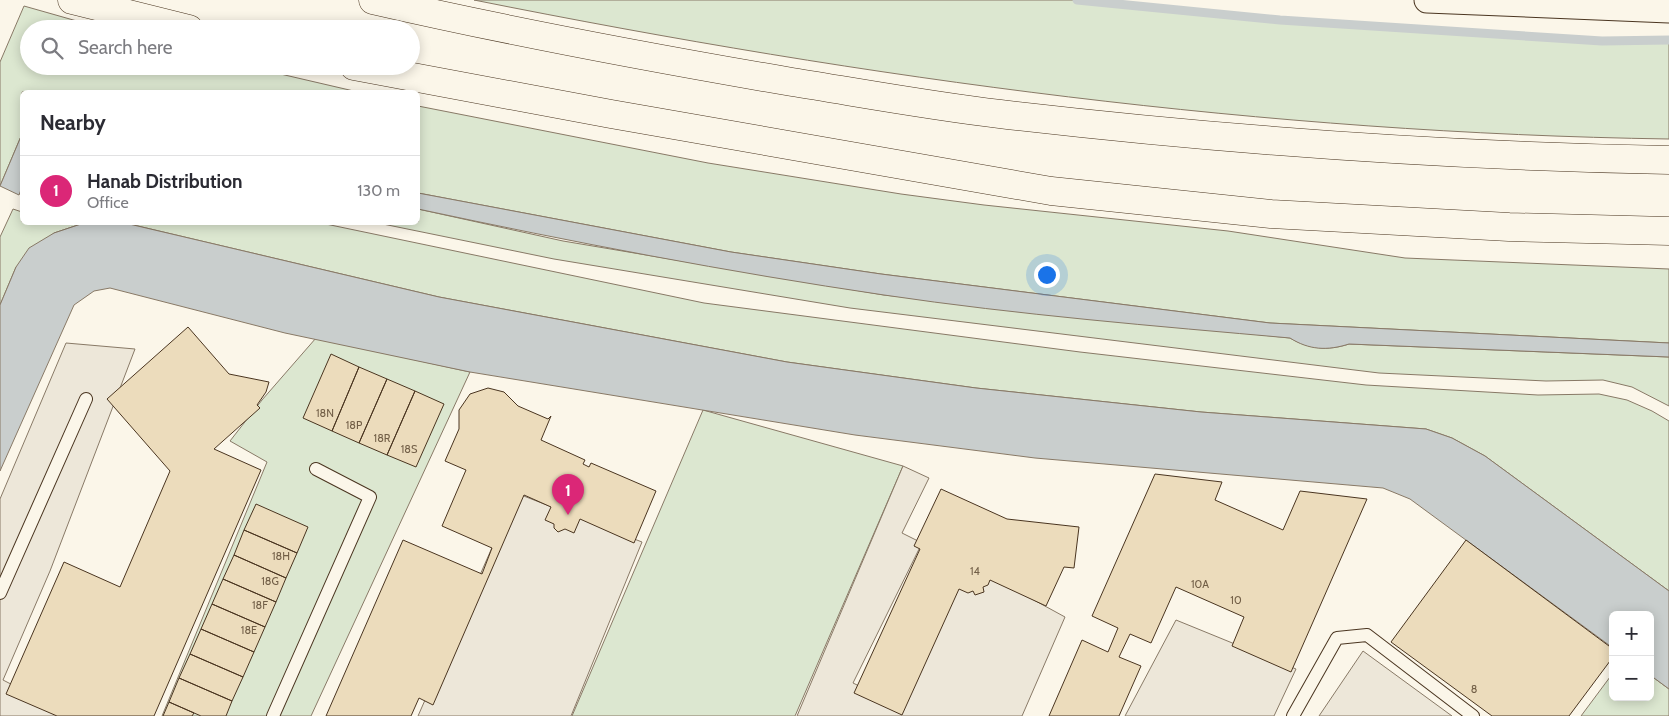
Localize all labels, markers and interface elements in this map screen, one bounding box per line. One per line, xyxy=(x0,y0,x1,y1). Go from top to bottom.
search box xyxy=(20,20,420,75)
icon: search xyxy=(38,34,66,62)
text: Search here xyxy=(78,36,172,59)
text: Nearby xyxy=(40,110,106,135)
text: Hanab Distribution xyxy=(87,170,242,193)
text: 1 xyxy=(53,181,59,200)
text: 130 m xyxy=(357,181,400,200)
text: Office xyxy=(87,193,129,212)
your location xyxy=(1034,262,1060,288)
house number: 18N xyxy=(316,406,334,420)
house number: 18P xyxy=(346,418,363,432)
house number: 18R xyxy=(374,431,391,445)
house number: 18S xyxy=(401,442,418,456)
pin: 1 xyxy=(552,474,584,515)
house number: 18H xyxy=(272,549,290,563)
house number: 14 xyxy=(970,564,981,578)
house number: 18G xyxy=(261,574,279,588)
house number: 10A xyxy=(1191,577,1209,591)
house number: 10 xyxy=(1230,593,1242,607)
house number: 18F xyxy=(252,598,268,612)
map controls xyxy=(1609,611,1654,701)
button: + xyxy=(1609,611,1654,656)
house number: 18E xyxy=(241,623,257,637)
button: − xyxy=(1609,656,1654,701)
house number: 8 xyxy=(1471,682,1477,696)

